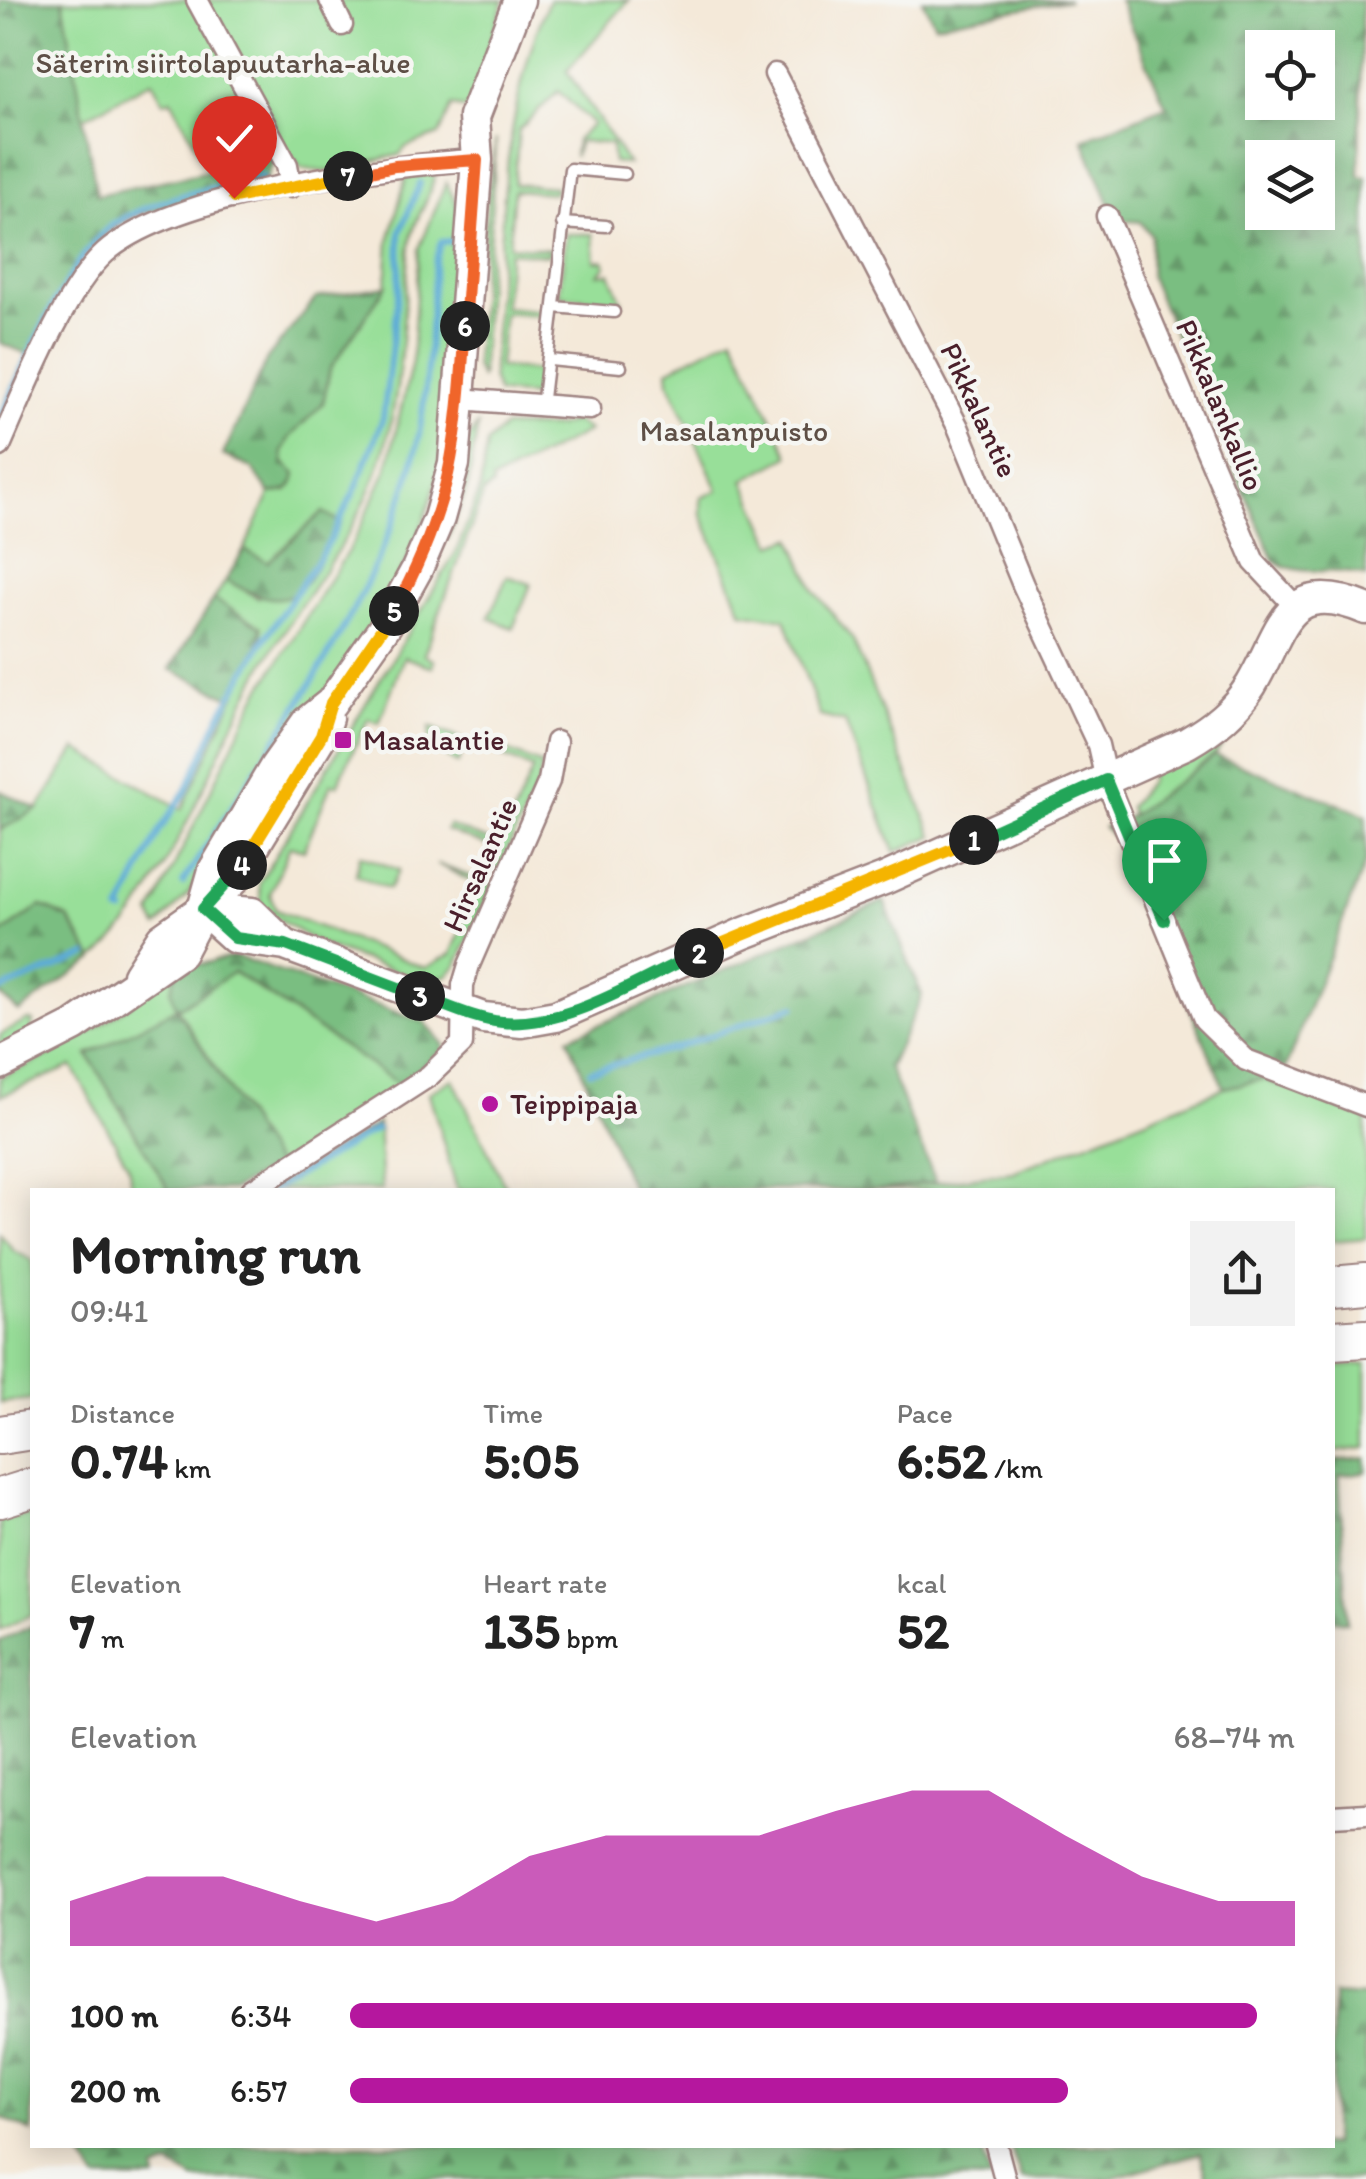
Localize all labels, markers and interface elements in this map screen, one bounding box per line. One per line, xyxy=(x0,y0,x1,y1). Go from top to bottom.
map controls xyxy=(1245,30,1335,230)
button: locate xyxy=(1245,30,1335,120)
park label: Säterin siirtolapuutarha-alue xyxy=(36,44,410,81)
pin xyxy=(192,96,277,199)
icon: check xyxy=(207,111,262,166)
button: layers xyxy=(1245,140,1335,230)
pin: 7 xyxy=(323,151,373,201)
text: 7 xyxy=(341,159,355,193)
pin: 6 xyxy=(440,301,490,351)
text: 6 xyxy=(458,309,472,343)
street label: Pikkalankallio xyxy=(1168,314,1273,496)
street label: Pikkalantie xyxy=(932,336,1027,483)
park label: Masalanpuisto xyxy=(640,412,828,449)
pin: 5 xyxy=(369,586,419,636)
text: 5 xyxy=(387,594,401,628)
place label: Masalantie xyxy=(363,721,505,758)
marker: Masalantie xyxy=(332,729,354,751)
street label: Hirsalantie xyxy=(434,792,525,937)
pin: 1 xyxy=(949,815,999,865)
pin xyxy=(1122,818,1207,921)
text: 1 xyxy=(968,823,981,857)
icon: arrive xyxy=(1137,833,1192,888)
pin: 4 xyxy=(217,840,267,890)
text: 4 xyxy=(234,848,250,882)
pin: 2 xyxy=(674,928,724,978)
text: 2 xyxy=(692,936,706,970)
pin: 3 xyxy=(395,971,445,1021)
text: 3 xyxy=(412,979,428,1013)
place label: Teippipaja xyxy=(510,1085,638,1122)
marker: Teippipaja xyxy=(479,1093,501,1115)
text: Morning run xyxy=(70,1221,361,1287)
button: share xyxy=(1190,1221,1295,1326)
text: 09:41 xyxy=(70,1292,148,1330)
text: Distance xyxy=(70,1396,175,1430)
text: Time xyxy=(483,1396,543,1430)
text: Pace xyxy=(897,1396,953,1430)
text: 0.74 xyxy=(70,1430,168,1491)
text: 5:05 xyxy=(483,1430,579,1491)
text: 6:52 xyxy=(897,1430,988,1491)
text: km xyxy=(168,1451,211,1485)
text: /km xyxy=(988,1451,1043,1485)
text: Elevation xyxy=(70,1566,181,1600)
text: Heart rate xyxy=(483,1566,607,1600)
text: kcal xyxy=(897,1566,946,1600)
text: 7 xyxy=(70,1600,95,1661)
text: 135 xyxy=(483,1600,560,1661)
text: 52 xyxy=(897,1600,949,1661)
text: m xyxy=(95,1621,125,1655)
text: bpm xyxy=(560,1621,618,1655)
text: Elevation xyxy=(70,1718,197,1756)
text: 68–74 m xyxy=(1173,1718,1295,1756)
text: 100 m xyxy=(70,1997,158,2035)
text: 6:34 xyxy=(230,1997,291,2035)
text: 200 m xyxy=(70,2072,160,2110)
text: 6:57 xyxy=(230,2072,287,2110)

